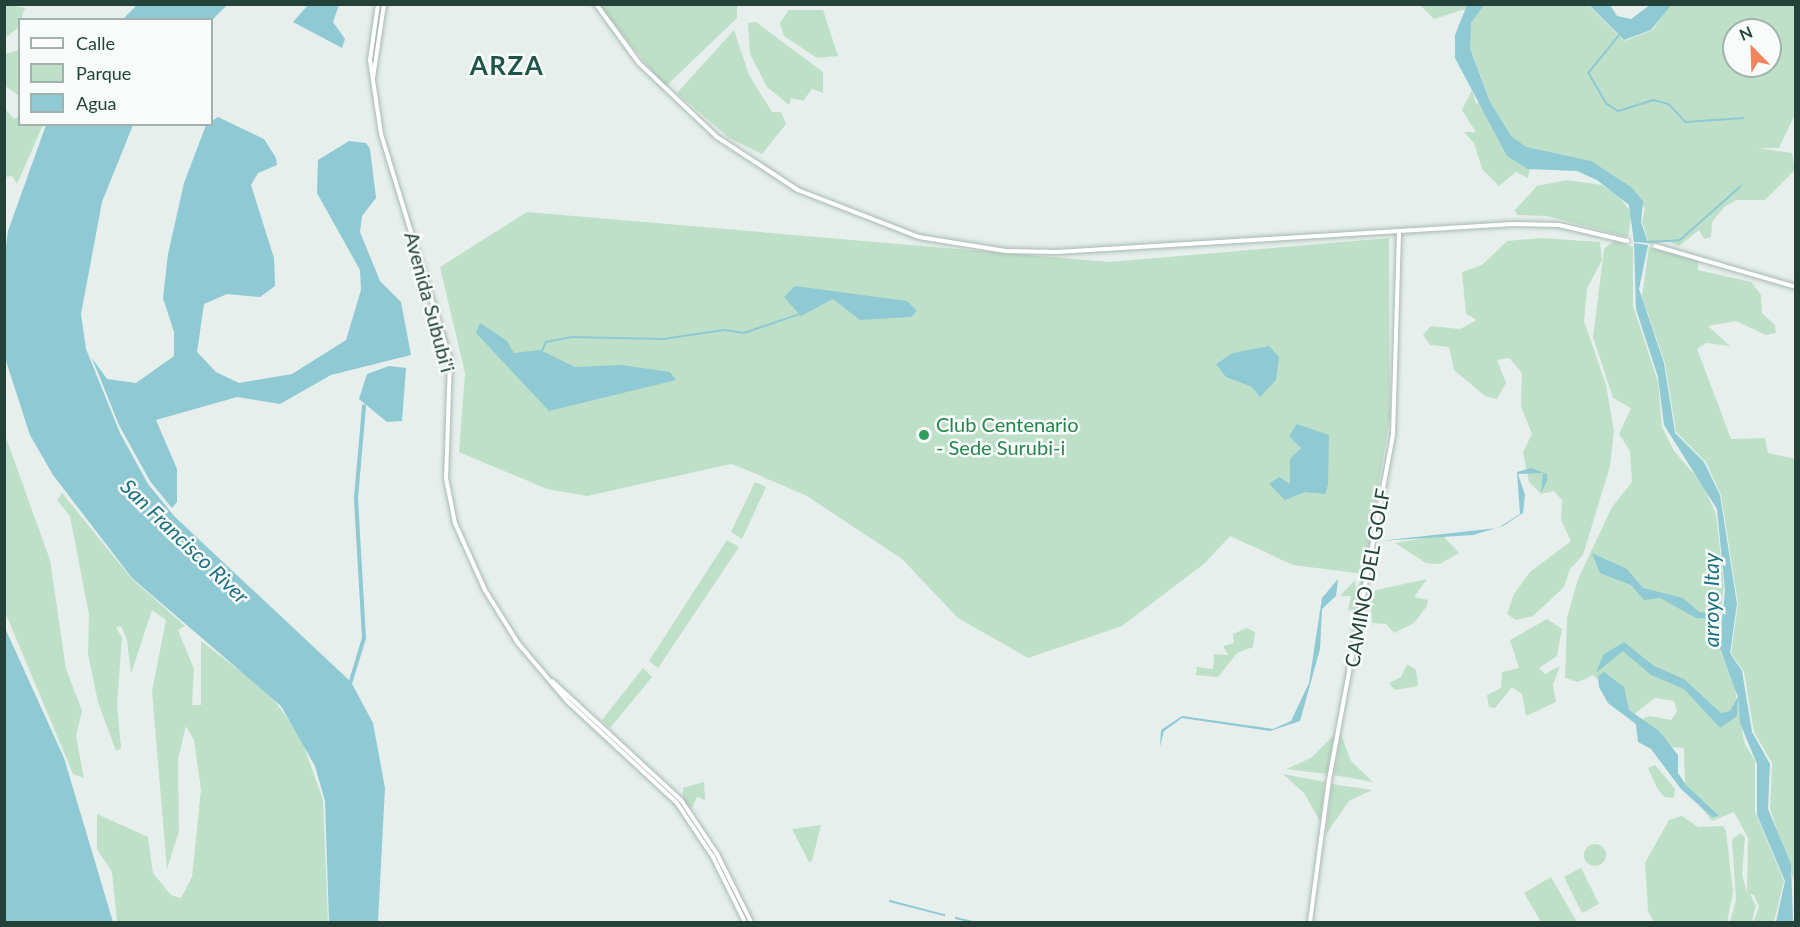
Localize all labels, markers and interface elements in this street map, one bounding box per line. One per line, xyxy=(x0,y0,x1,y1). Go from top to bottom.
legend xyxy=(18,18,213,126)
north arrow xyxy=(1722,18,1782,78)
text: N xyxy=(1736,22,1755,44)
text: Calle xyxy=(76,32,115,54)
district label: ARZA xyxy=(470,50,544,82)
text: Parque xyxy=(76,62,131,84)
text: Agua xyxy=(76,92,117,114)
street label: Avenida Sububi'i xyxy=(400,229,460,375)
place label: Club Centenario - Sede Surubi-i xyxy=(936,412,1078,459)
marker: Club Centenario - Sede Surubi-i xyxy=(917,428,931,442)
water label: San Francisco River xyxy=(116,474,254,608)
street label: CAMINO DEL GOLF xyxy=(1339,486,1395,670)
water label: arroyo Itay xyxy=(1698,553,1724,647)

